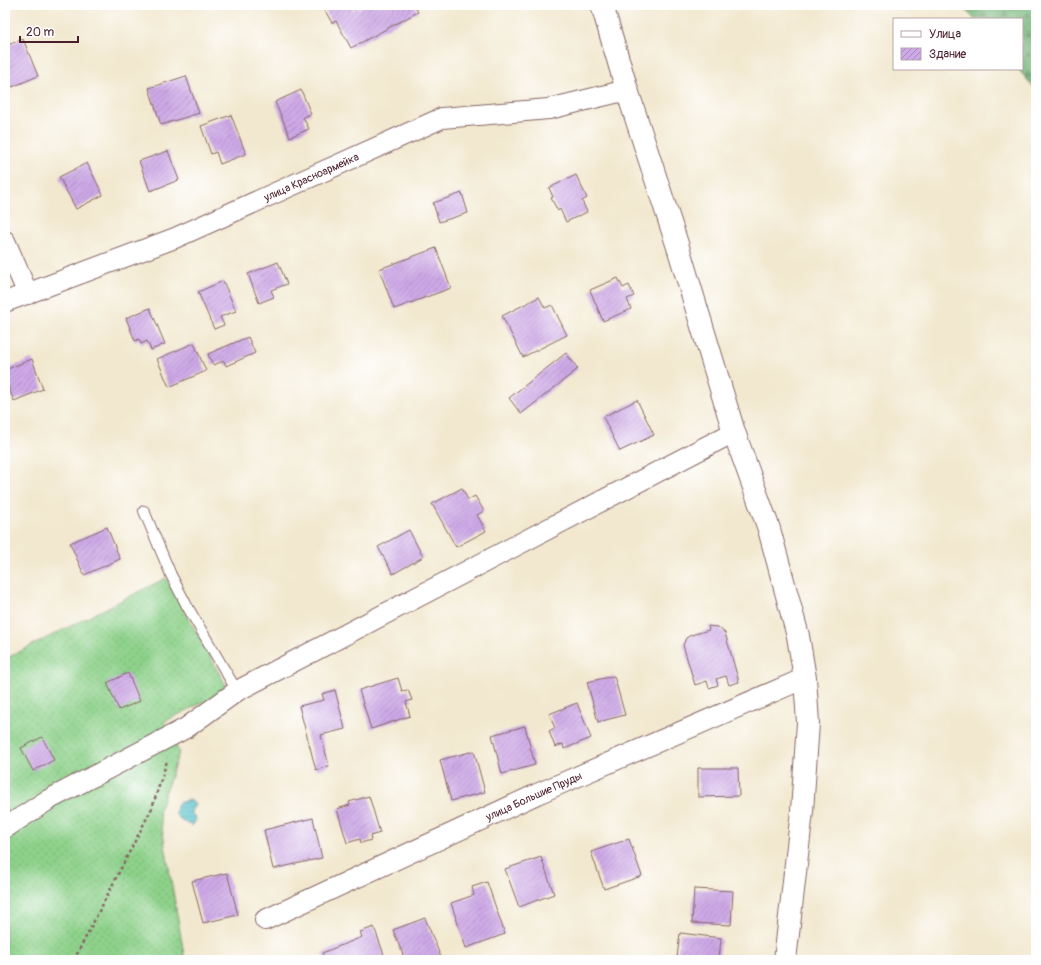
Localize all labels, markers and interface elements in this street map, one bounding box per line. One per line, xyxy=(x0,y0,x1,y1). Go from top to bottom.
scale bar xyxy=(20,18,78,44)
legend xyxy=(893,18,1023,70)
text: 20 m xyxy=(26,25,55,40)
text: Улица xyxy=(929,27,961,42)
text: Здание xyxy=(929,47,966,62)
street label: улица Красноармейка xyxy=(261,150,361,205)
street label: улица Большие Пруды xyxy=(483,769,584,824)

